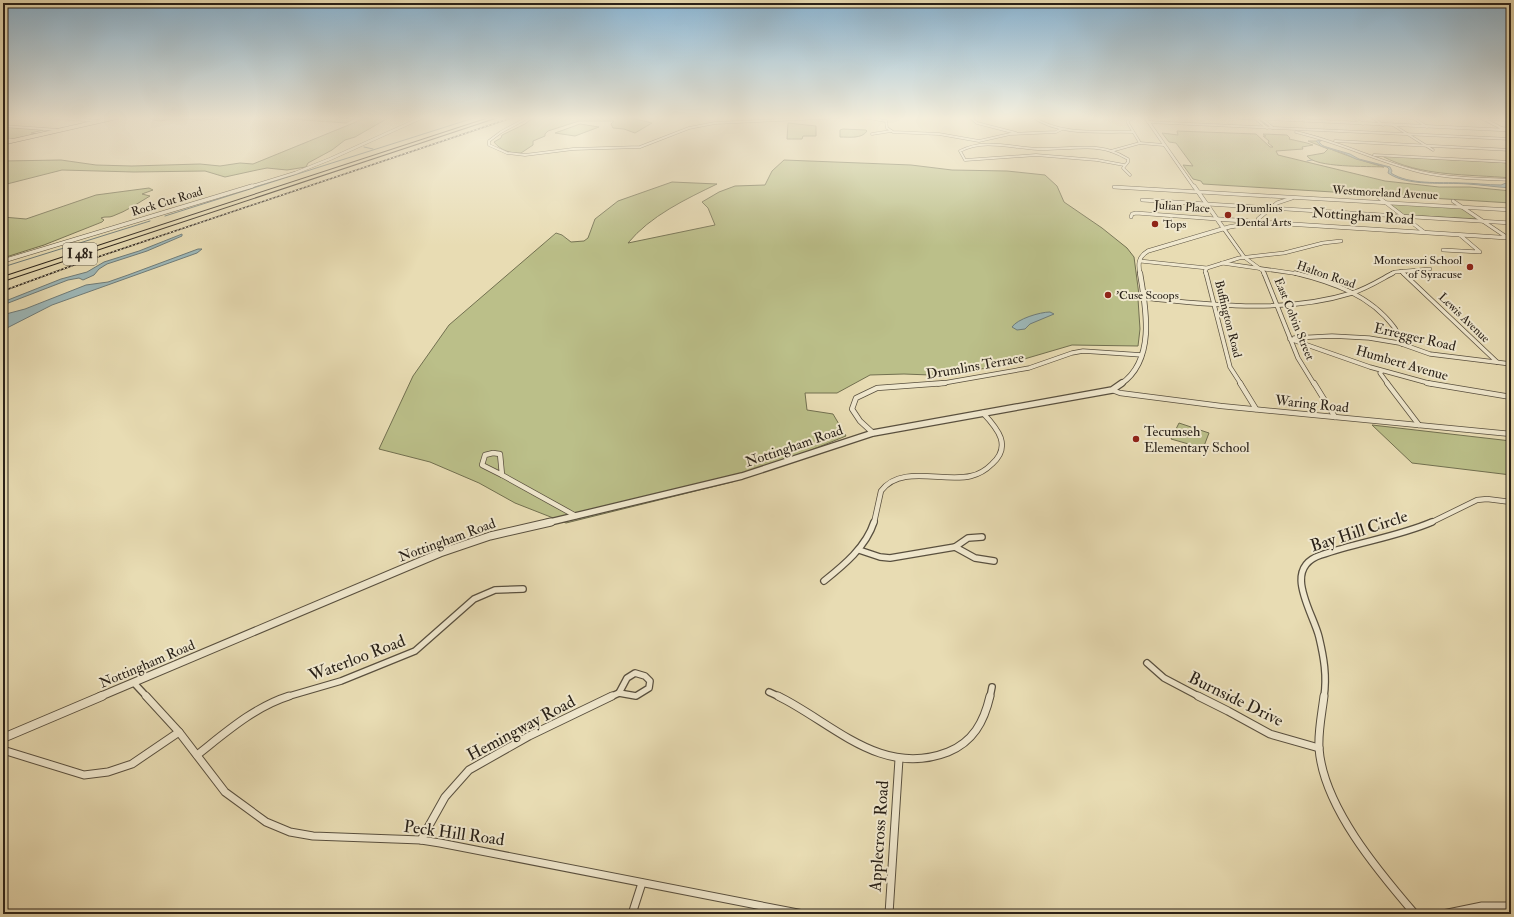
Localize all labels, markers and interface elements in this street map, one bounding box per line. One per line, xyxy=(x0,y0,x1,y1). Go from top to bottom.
street label: Westmoreland Avenue xyxy=(1331,183,1438,203)
street label: Rock Cut Road xyxy=(130,184,205,220)
street label: Julian Place xyxy=(1153,198,1210,216)
place label: Drumlins Dental Arts xyxy=(1236,201,1291,230)
street label: Nottingham Road xyxy=(1312,204,1415,228)
marker: Drumlins Dental Arts xyxy=(1223,210,1233,220)
place label: Tops xyxy=(1163,217,1186,232)
marker: Tops xyxy=(1150,219,1160,229)
road number: I 481 xyxy=(63,243,97,265)
place label: Montessori School of Syracuse xyxy=(1373,253,1462,282)
street label: Halton Road xyxy=(1295,258,1357,292)
marker: Montessori School of Syracuse xyxy=(1465,262,1475,272)
street label: East Colvin Street xyxy=(1271,276,1317,363)
street label: Buffington Road xyxy=(1211,279,1245,359)
place label: 'Cuse Scoops xyxy=(1116,288,1179,303)
marker: 'Cuse Scoops xyxy=(1103,290,1113,300)
street label: Lewis Avenue xyxy=(1435,290,1493,346)
street label: Erregger Road xyxy=(1372,319,1458,355)
street label: Humbert Avenue xyxy=(1354,342,1450,384)
street label: Drumlins Terrace xyxy=(925,349,1025,383)
street label: Waring Road xyxy=(1273,392,1350,416)
street label: Nottingham Road xyxy=(743,421,845,471)
place label: Tecumseh Elementary School xyxy=(1144,423,1250,457)
marker: Tecumseh Elementary School xyxy=(1131,434,1141,444)
street label: Bay Hill Circle xyxy=(1308,505,1411,558)
street label: Nottingham Road xyxy=(396,515,498,565)
street label: Waterloo Road xyxy=(305,630,409,686)
street label: Nottingham Road xyxy=(97,636,197,692)
street label: Burnside Drive xyxy=(1185,667,1287,731)
street label: Hemingway Road xyxy=(463,690,580,766)
street label: Applecross Road xyxy=(865,779,894,893)
street label: Peck Hill Road xyxy=(402,816,506,851)

